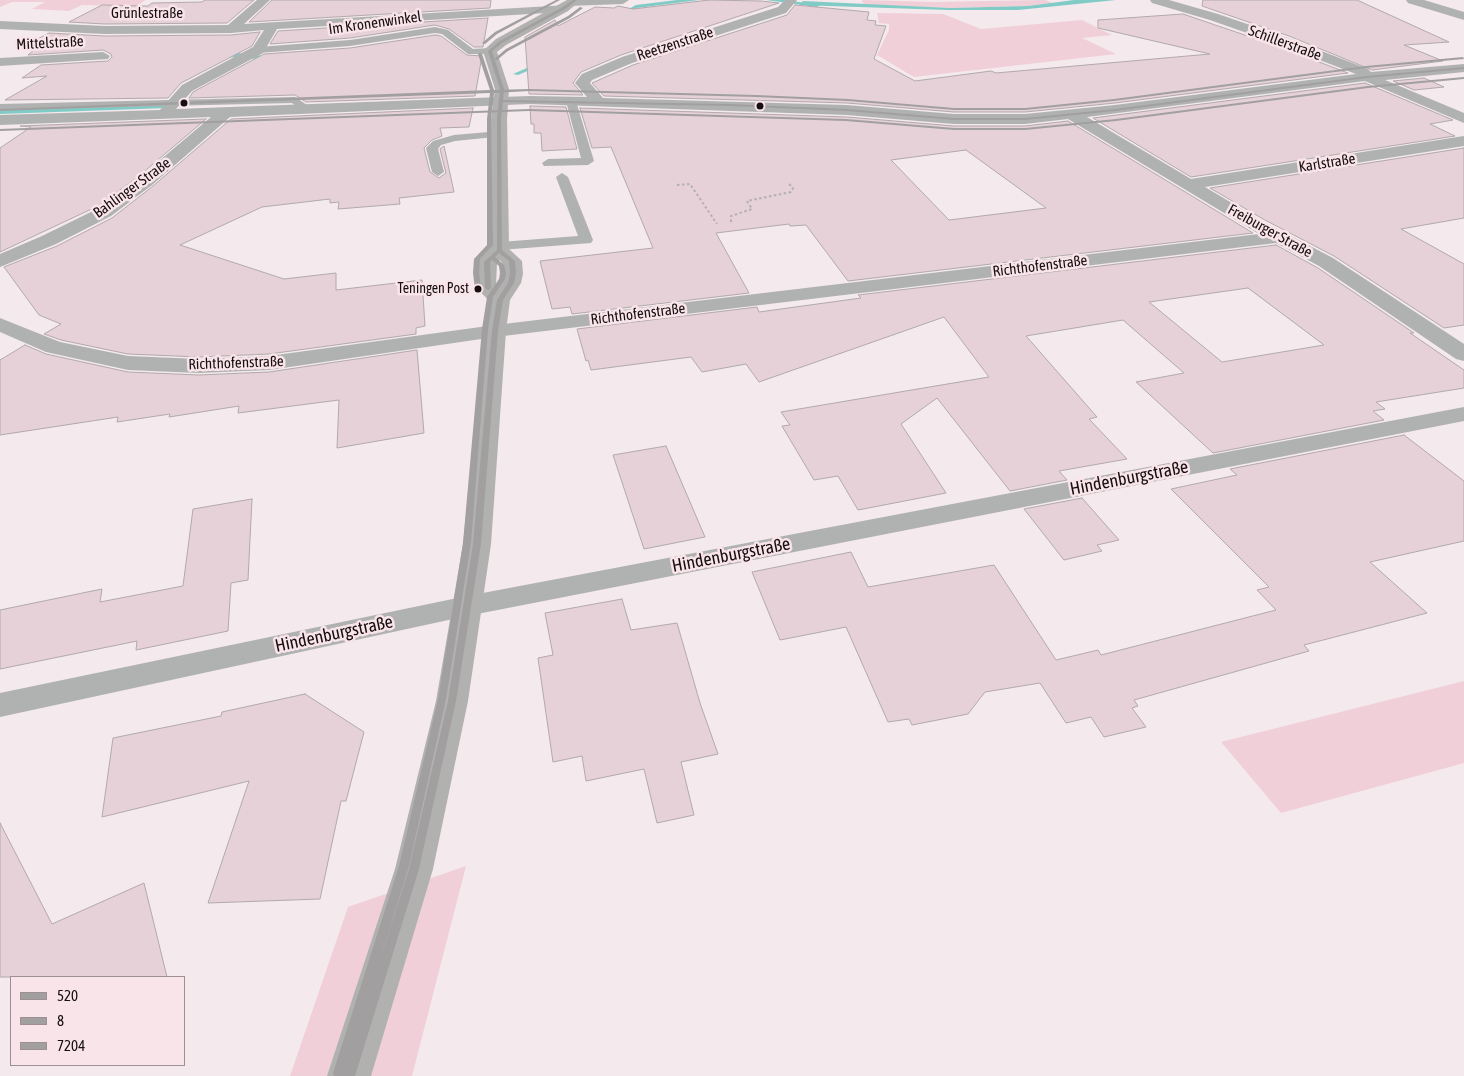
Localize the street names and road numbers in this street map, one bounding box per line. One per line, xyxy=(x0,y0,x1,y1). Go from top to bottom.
street label: Grünlestraße xyxy=(111,4,183,22)
street label: Im Kronenwinkel xyxy=(327,8,423,38)
street label: Schillerstraße xyxy=(1246,22,1324,64)
street label: Reetzenstraße xyxy=(635,23,715,65)
street label: Mittelstraße xyxy=(16,32,84,54)
street label: Karlstraße xyxy=(1297,150,1357,176)
street label: Bahlinger Straße xyxy=(90,154,174,222)
street label: Freiburger Straße xyxy=(1225,200,1315,262)
street label: Richthofenstraße xyxy=(992,251,1088,281)
street label: Richthofenstraße xyxy=(590,299,686,329)
street label: Richthofenstraße xyxy=(188,352,284,374)
street label: Hindenburgstraße xyxy=(1068,456,1190,500)
street label: Hindenburgstraße xyxy=(670,533,792,577)
street label: Hindenburgstraße xyxy=(273,611,395,657)

